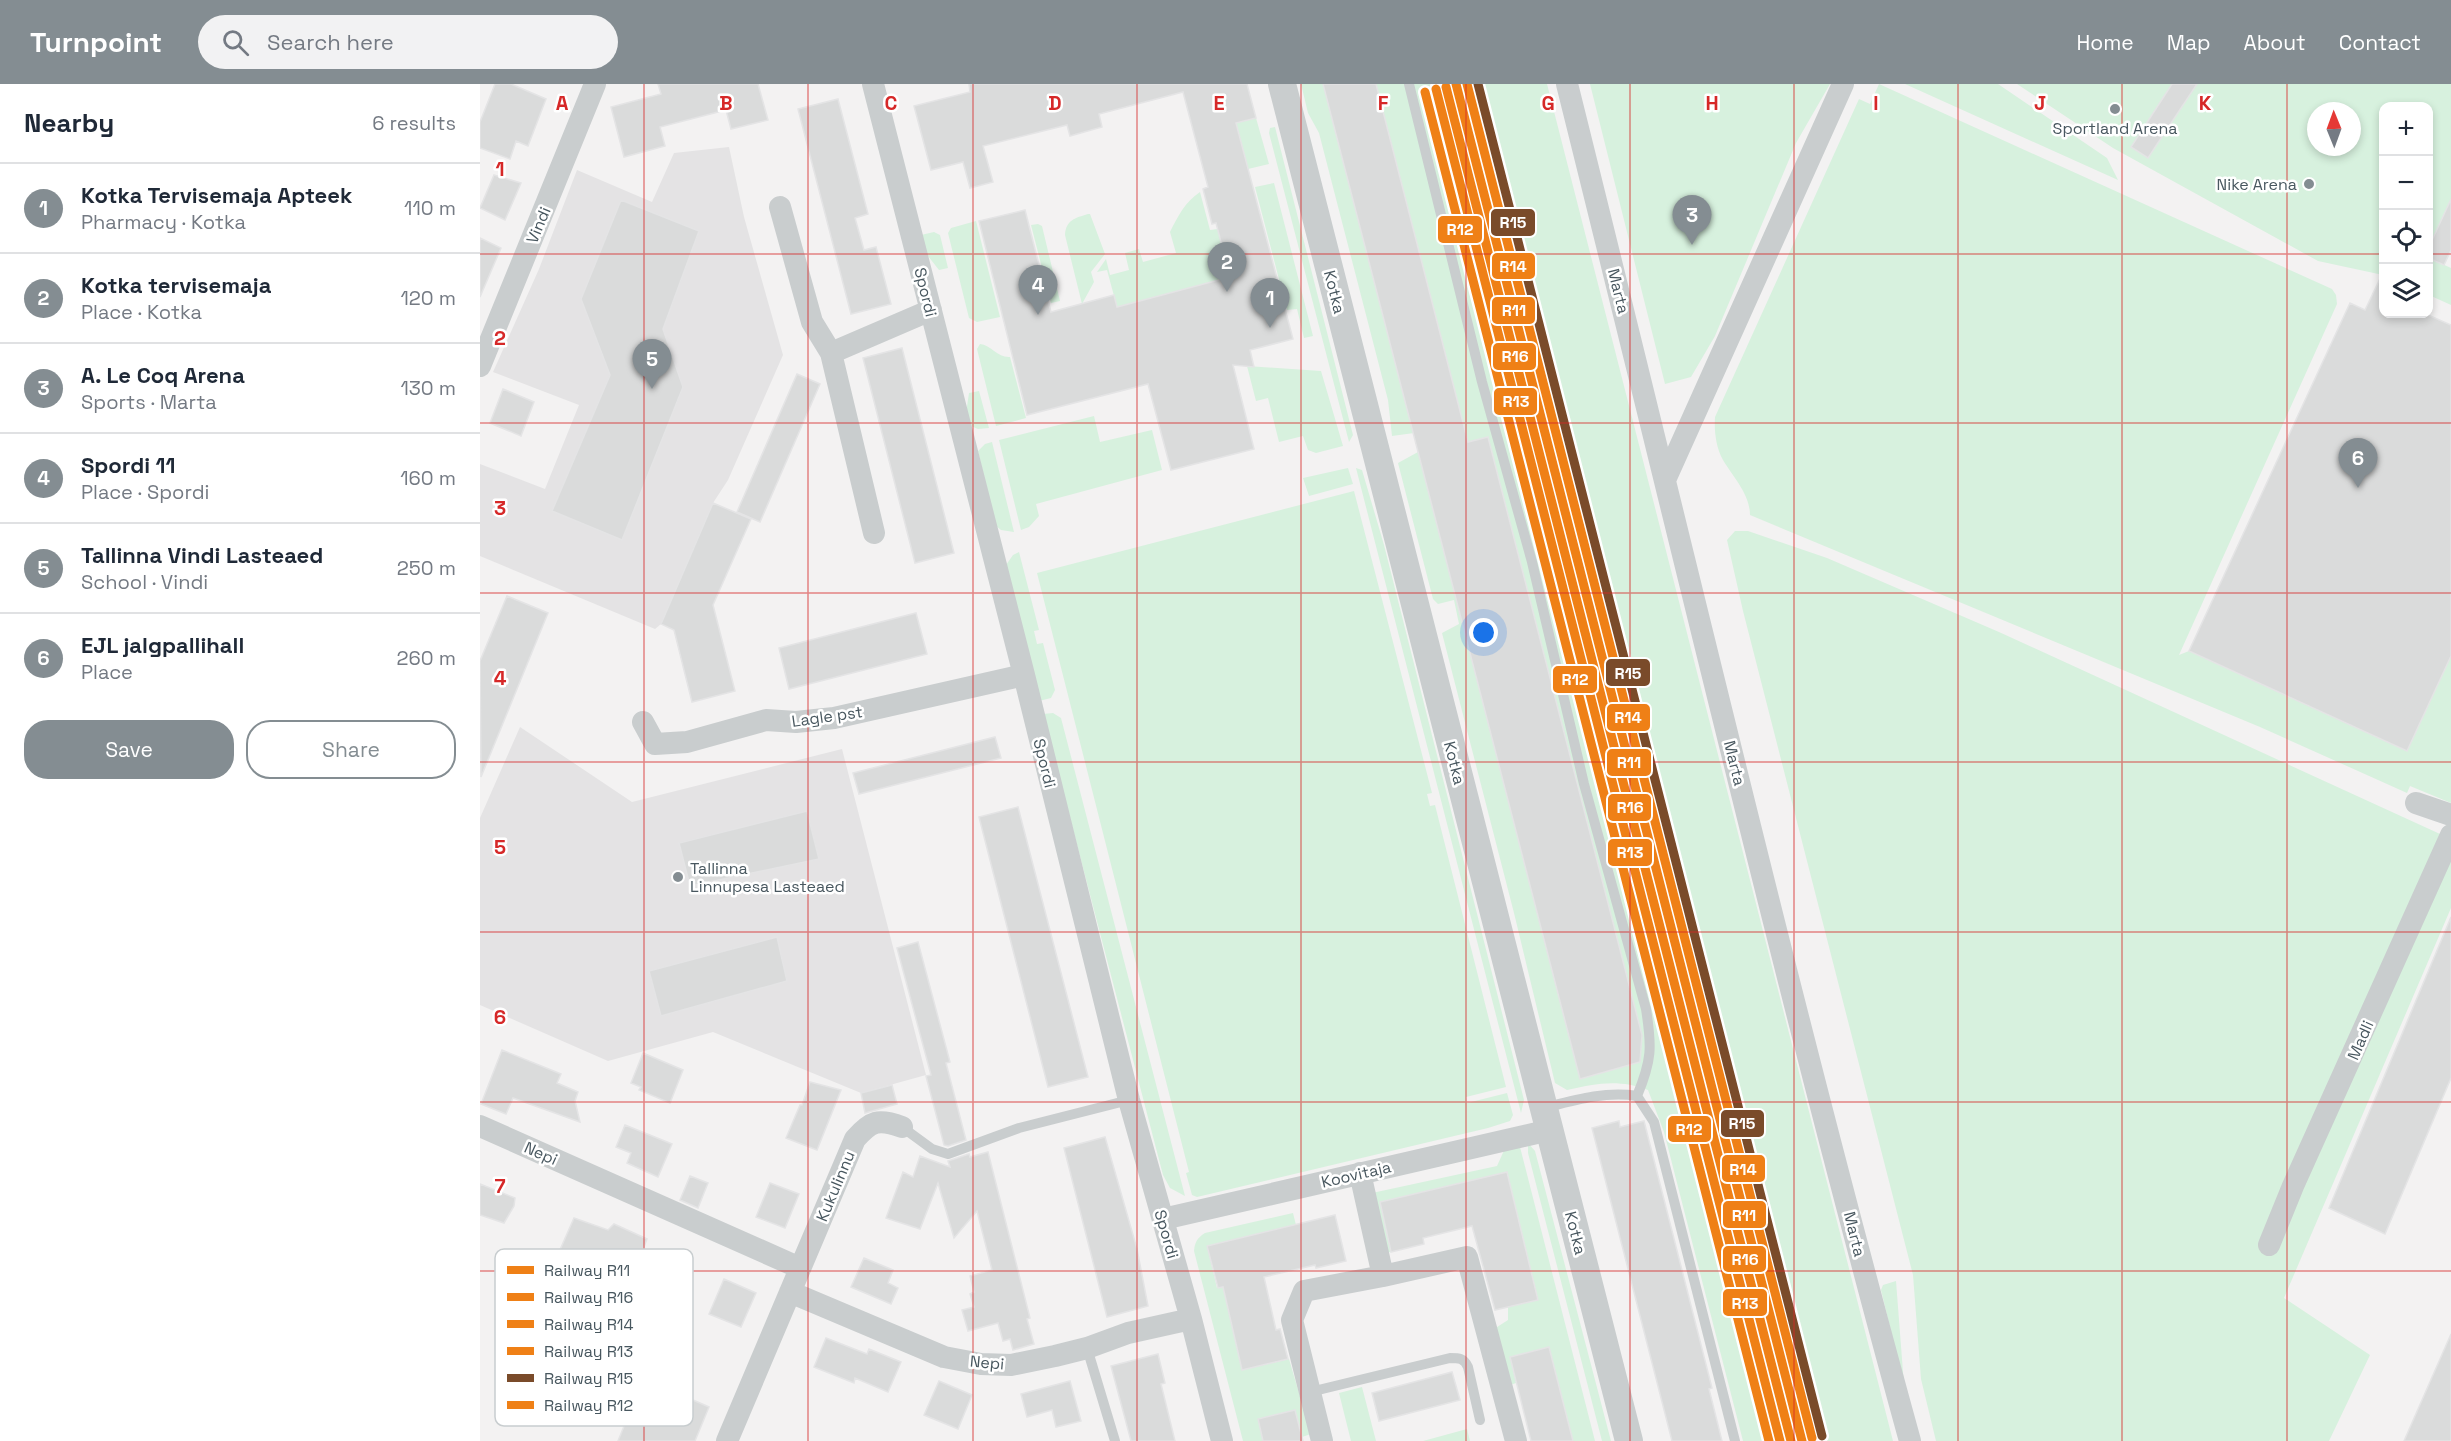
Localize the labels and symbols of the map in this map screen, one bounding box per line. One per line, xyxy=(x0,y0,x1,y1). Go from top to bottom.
text: A xyxy=(556,90,569,116)
text: B xyxy=(719,90,733,116)
text: C xyxy=(885,90,898,116)
text: D xyxy=(1048,90,1062,116)
text: E xyxy=(1213,90,1225,116)
text: F xyxy=(1378,90,1389,116)
text: G xyxy=(1541,90,1555,116)
text: H xyxy=(1705,90,1719,116)
text: I xyxy=(1873,90,1879,116)
text: J xyxy=(2034,90,2046,116)
text: K xyxy=(2199,90,2212,116)
marker: Sportland Arena xyxy=(2108,102,2122,116)
north arrow xyxy=(2307,102,2361,156)
place label: Sportland Arena xyxy=(2053,118,2177,139)
text: 1 xyxy=(495,156,505,182)
place label: Nike Arena xyxy=(2217,174,2297,195)
marker: Nike Arena xyxy=(2302,177,2316,191)
pin: 3 xyxy=(1672,196,1712,245)
street label: Vindi xyxy=(521,204,556,247)
line badge: R15 xyxy=(1490,208,1536,237)
text: R15 xyxy=(1500,212,1527,233)
line badge: R12 xyxy=(1437,215,1483,244)
text: R12 xyxy=(1447,219,1473,240)
pin: 2 xyxy=(1208,242,1246,292)
line badge: R14 xyxy=(1491,252,1536,280)
text: R14 xyxy=(1499,256,1527,277)
street label: Spordi xyxy=(909,265,942,319)
pin: 4 xyxy=(1018,266,1058,315)
street label: Marta xyxy=(1603,266,1634,316)
street label: Kotka xyxy=(1319,268,1350,316)
pin: 1 xyxy=(1250,278,1290,328)
line badge: R11 xyxy=(1491,296,1536,325)
text: R11 xyxy=(1502,300,1526,321)
text: 2 xyxy=(494,325,506,351)
pin: 5 xyxy=(632,340,672,389)
line badge: R16 xyxy=(1492,342,1537,371)
text: R16 xyxy=(1501,346,1529,367)
line badge: R13 xyxy=(1493,387,1538,416)
text: R13 xyxy=(1502,391,1530,412)
pin: 6 xyxy=(2338,438,2378,488)
text: 3 xyxy=(494,495,506,521)
your location xyxy=(1469,618,1498,647)
line badge: R15 xyxy=(1605,658,1651,687)
text: R15 xyxy=(1615,663,1642,684)
text: 4 xyxy=(494,665,507,691)
line badge: R12 xyxy=(1552,665,1598,694)
text: R12 xyxy=(1562,669,1588,690)
street label: Lagle pst xyxy=(790,701,864,732)
line badge: R14 xyxy=(1606,703,1651,732)
text: R14 xyxy=(1614,707,1642,728)
street label: Spordi xyxy=(1028,736,1061,790)
street label: Marta xyxy=(1719,738,1750,788)
street label: Kotka xyxy=(1439,739,1470,787)
line badge: R11 xyxy=(1606,748,1652,777)
text: R11 xyxy=(1617,752,1641,773)
line badge: R16 xyxy=(1607,793,1652,822)
text: R16 xyxy=(1616,797,1644,818)
text: 5 xyxy=(494,834,506,860)
line badge: R13 xyxy=(1607,838,1653,867)
text: R13 xyxy=(1616,842,1644,863)
place label: Tallinna Linnupesa Lasteaed xyxy=(690,858,845,897)
marker: Tallinna Linnupesa Lasteaed xyxy=(671,870,685,884)
text: 6 xyxy=(494,1004,506,1030)
street label: Madli xyxy=(2343,1017,2378,1063)
line badge: R15 xyxy=(1720,1109,1765,1138)
text: R15 xyxy=(1729,1113,1756,1134)
line badge: R12 xyxy=(1667,1115,1712,1143)
text: R12 xyxy=(1676,1119,1702,1140)
street label: Nepi xyxy=(521,1137,561,1170)
street label: Kukulinnu xyxy=(811,1148,860,1225)
line badge: R14 xyxy=(1721,1154,1766,1183)
street label: Koovitaja xyxy=(1319,1156,1393,1193)
text: R14 xyxy=(1729,1159,1757,1180)
text: 7 xyxy=(494,1173,506,1199)
line badge: R11 xyxy=(1722,1200,1767,1229)
text: R11 xyxy=(1732,1205,1756,1226)
street label: Spordi xyxy=(1150,1207,1183,1261)
street label: Kotka xyxy=(1560,1209,1591,1257)
street label: Marta xyxy=(1839,1209,1870,1259)
line badge: R16 xyxy=(1722,1245,1767,1273)
legend xyxy=(495,1249,693,1426)
text: R16 xyxy=(1731,1249,1759,1270)
text: Railway R11 xyxy=(544,1260,630,1281)
text: Railway R16 xyxy=(544,1287,633,1308)
line badge: R13 xyxy=(1722,1288,1768,1317)
text: R13 xyxy=(1731,1293,1759,1314)
text: Railway R14 xyxy=(544,1314,634,1335)
text: Railway R13 xyxy=(544,1341,633,1362)
street label: Nepi xyxy=(969,1351,1005,1374)
text: Railway R15 xyxy=(544,1368,633,1389)
text: Railway R12 xyxy=(544,1395,633,1416)

